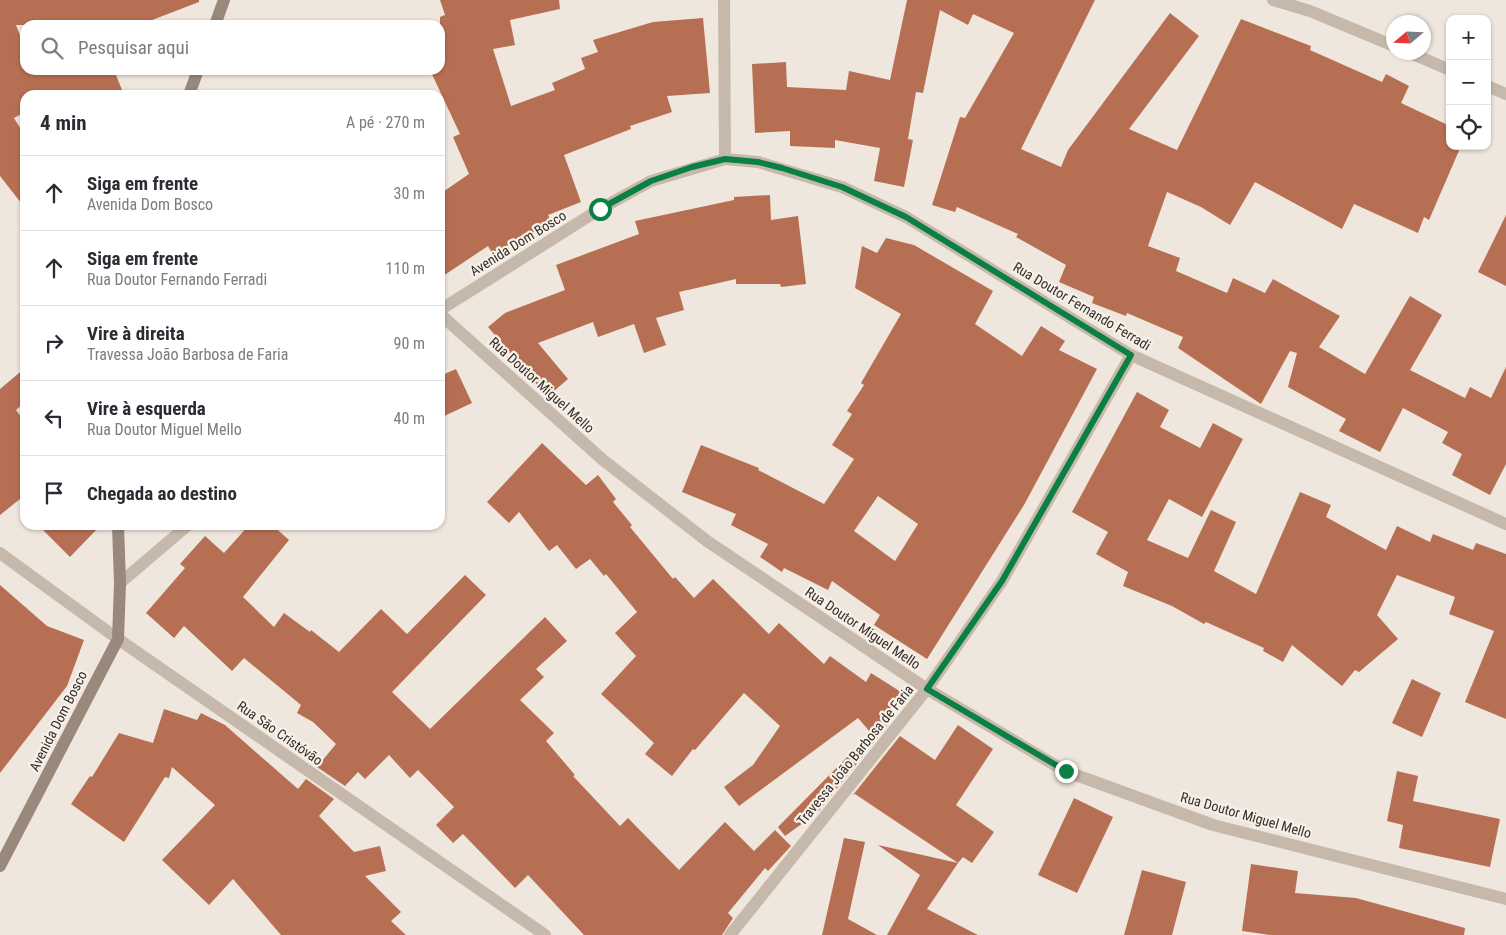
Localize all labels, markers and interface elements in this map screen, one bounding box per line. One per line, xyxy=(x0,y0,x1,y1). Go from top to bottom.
north arrow xyxy=(1386,15,1431,60)
map controls xyxy=(1446,15,1491,150)
button: + xyxy=(1446,15,1491,60)
search box xyxy=(20,20,445,75)
icon: search xyxy=(38,34,66,62)
text: Pesquisar aqui xyxy=(78,36,189,59)
button: − xyxy=(1446,60,1491,105)
button: locate xyxy=(1446,105,1491,150)
text: 4 min xyxy=(40,111,87,135)
text: A pé · 270 m xyxy=(346,113,425,132)
text: Siga em frente xyxy=(87,172,198,195)
icon: ahead xyxy=(40,179,68,207)
text: 30 m xyxy=(393,184,425,203)
text: Avenida Dom Bosco xyxy=(87,195,213,214)
route start xyxy=(589,198,612,221)
street label: Avenida Dom Bosco xyxy=(467,207,569,279)
text: Siga em frente xyxy=(87,247,198,270)
icon: ahead xyxy=(40,254,68,282)
text: 110 m xyxy=(386,259,425,278)
street label: Rua Doutor Fernando Ferradi xyxy=(1010,259,1154,353)
text: Rua Doutor Fernando Ferradi xyxy=(87,270,267,289)
text: Vire à direita xyxy=(87,322,185,345)
icon: right xyxy=(40,329,68,357)
text: 90 m xyxy=(393,334,425,353)
street label: Rua Doutor Miguel Mello xyxy=(486,334,598,436)
text: Travessa João Barbosa de Faria xyxy=(87,345,288,364)
text: Vire à esquerda xyxy=(87,397,206,420)
icon: left xyxy=(40,404,68,432)
text: 40 m xyxy=(393,409,425,428)
text: Rua Doutor Miguel Mello xyxy=(87,420,242,439)
icon: arrive xyxy=(40,479,68,507)
text: Chegada ao destino xyxy=(87,482,237,505)
street label: Rua Doutor Miguel Mello xyxy=(802,583,924,673)
street label: Avenida Dom Bosco xyxy=(26,668,90,774)
street label: Travessa João Barbosa de Faria xyxy=(793,681,917,829)
street label: Rua São Cristóvão xyxy=(234,698,326,768)
route end xyxy=(1055,760,1078,783)
street label: Rua Doutor Miguel Mello xyxy=(1179,789,1313,841)

